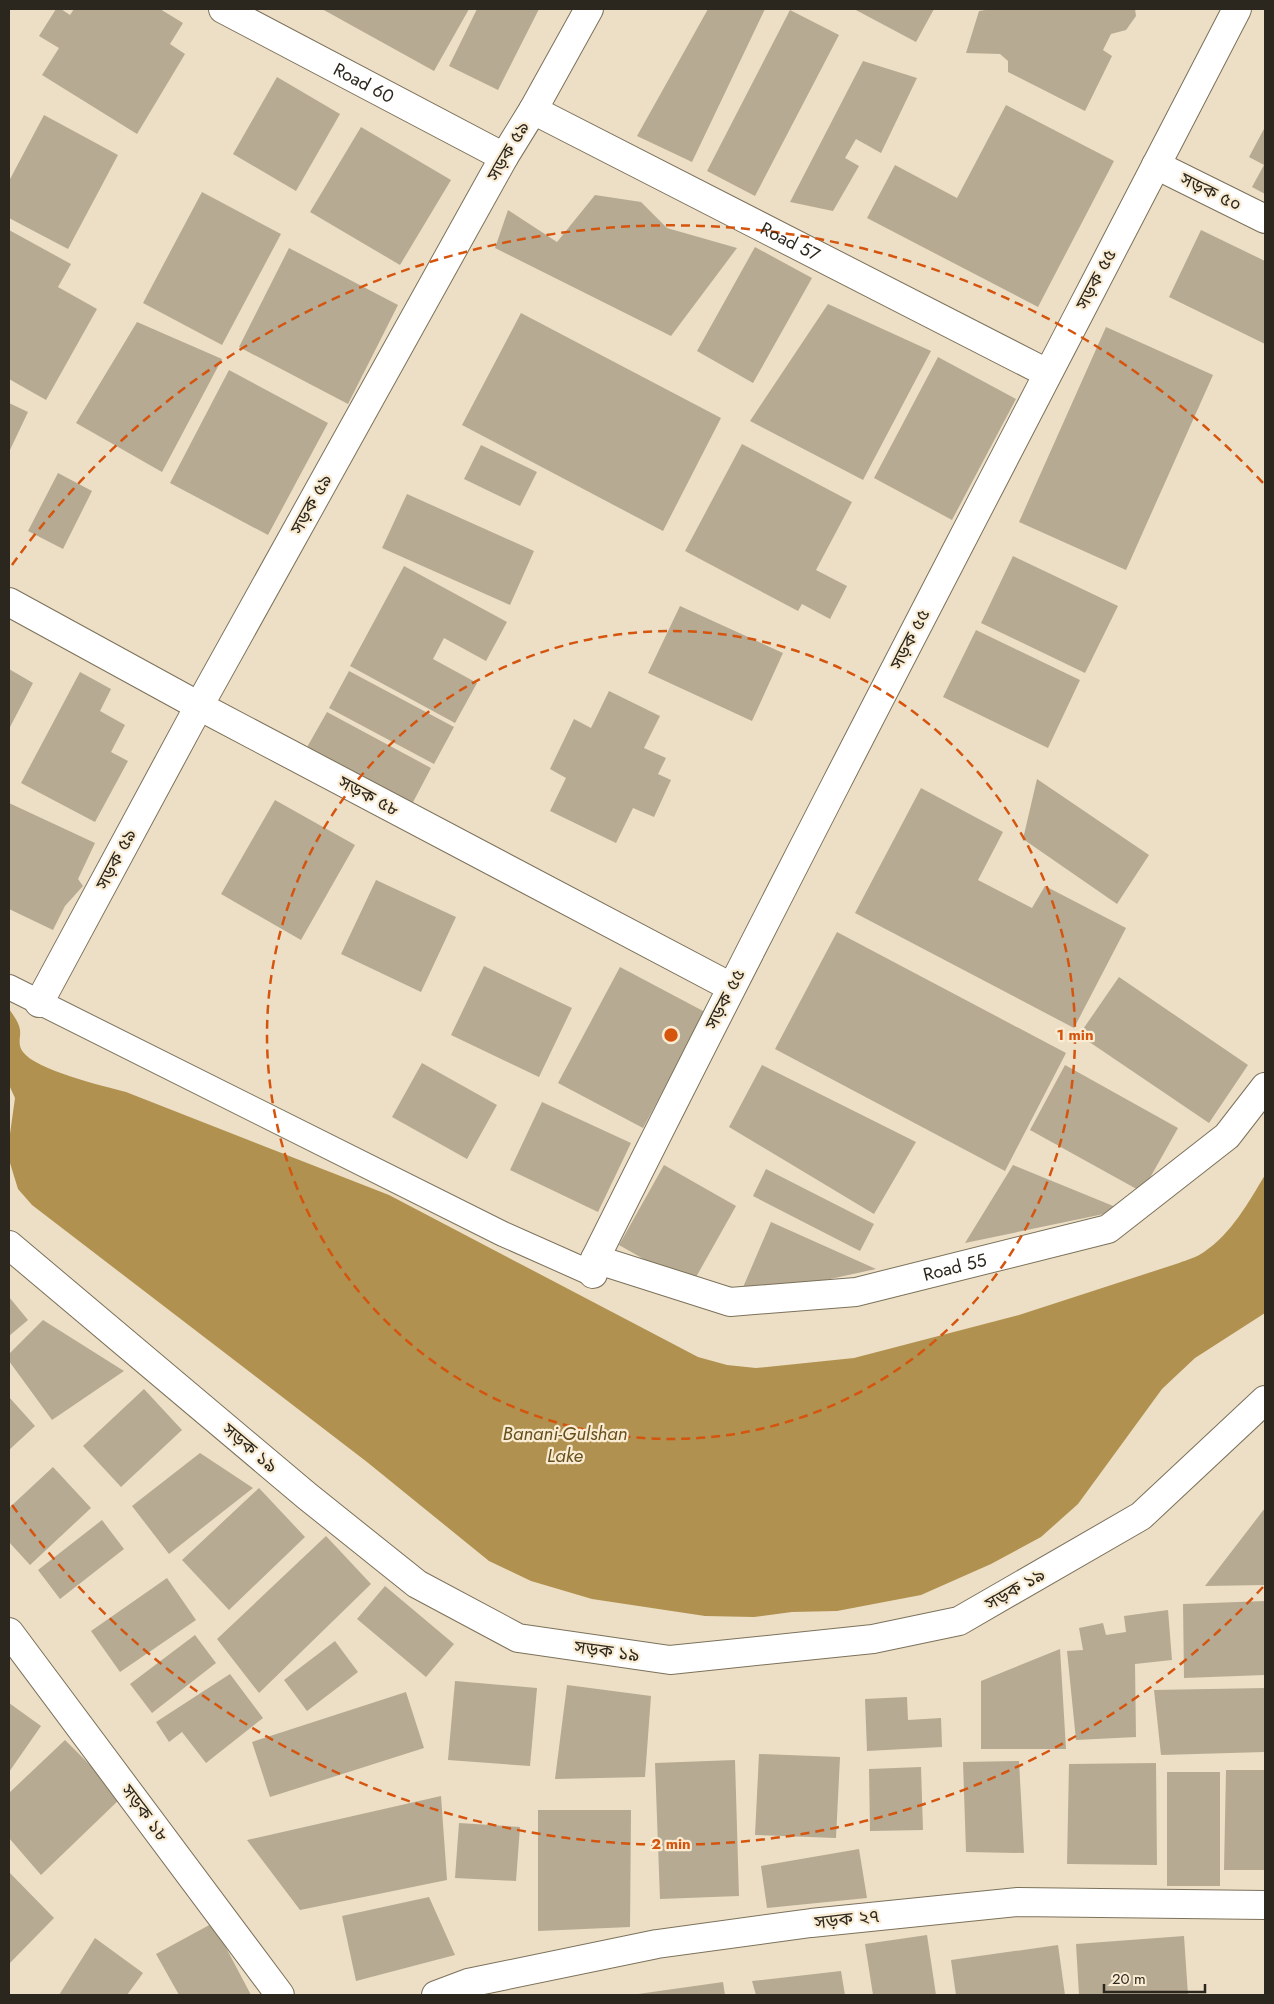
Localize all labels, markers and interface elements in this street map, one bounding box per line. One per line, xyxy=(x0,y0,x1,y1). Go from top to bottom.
street label: Road 60 xyxy=(329,56,399,110)
street label: সড়ক ৫৯ xyxy=(480,116,536,187)
street label: সড়ক ৫০ xyxy=(1175,166,1246,218)
street label: Road 57 xyxy=(756,216,825,268)
street label: সড়ক ৫৫ xyxy=(1069,244,1123,315)
street label: সড়ক ৫৯ xyxy=(283,469,338,540)
street label: সড়ক ৫৫ xyxy=(883,604,936,675)
street label: সড়ক ৫৮ xyxy=(333,769,404,823)
street label: সড়ক ৫৯ xyxy=(89,824,143,895)
street label: সড়ক ৫৫ xyxy=(698,964,751,1035)
text: 1 min xyxy=(1056,1024,1094,1046)
centre of rings xyxy=(662,1026,680,1044)
street label: Road 55 xyxy=(920,1247,989,1288)
street label: সড়ক ১৯ xyxy=(216,1416,283,1479)
water label: Banani-Gulshan Lake xyxy=(503,1420,627,1469)
street label: সড়ক ১৯ xyxy=(979,1561,1050,1617)
street label: সড়ক ১৯ xyxy=(572,1633,641,1668)
street label: সড়ক ১৮ xyxy=(114,1778,175,1847)
text: 2 min xyxy=(651,1833,691,1855)
street label: সড়ক ২৭ xyxy=(812,1903,881,1935)
scale bar xyxy=(1104,1962,1205,1994)
text: 20 m xyxy=(1112,1968,1146,1990)

